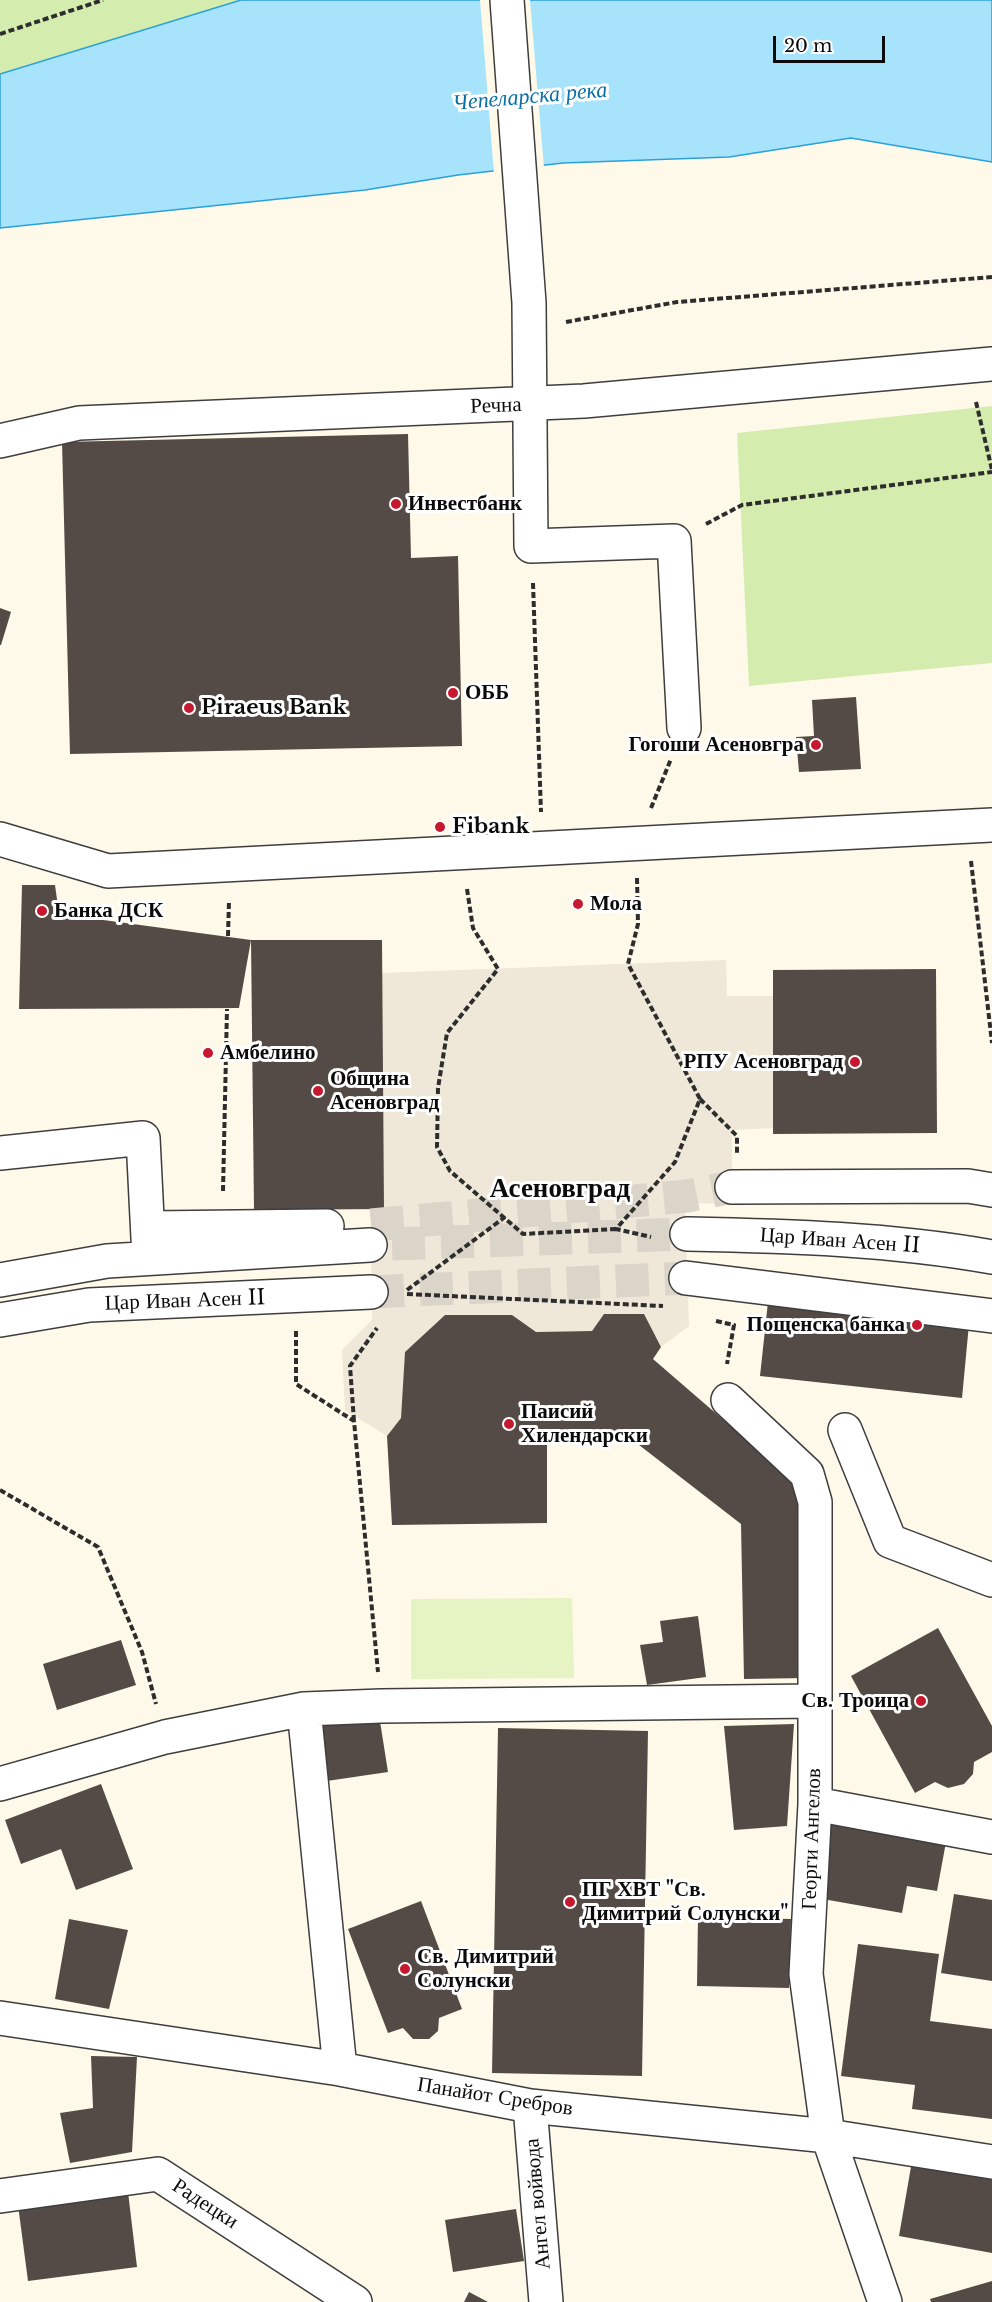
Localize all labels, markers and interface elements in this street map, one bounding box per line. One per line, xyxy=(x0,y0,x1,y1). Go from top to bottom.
scale bar xyxy=(776,24,888,62)
text: 20 m xyxy=(784,35,832,57)
water label: Чепеларска река xyxy=(452,77,608,117)
street label: Речна xyxy=(470,393,522,419)
place label: Инвестбанк xyxy=(408,491,522,517)
marker: Инвестбанк xyxy=(389,497,403,511)
place label: ОББ xyxy=(465,680,509,706)
marker: ОББ xyxy=(446,686,460,700)
place label: Piraeus Bank xyxy=(201,695,347,721)
marker: Piraeus Bank xyxy=(182,701,196,715)
place label: Гогоши Асеновгра xyxy=(628,732,804,758)
marker: Гогоши Асеновгра xyxy=(809,738,823,752)
place label: Fibank xyxy=(452,814,529,840)
marker: Fibank xyxy=(433,820,447,834)
place label: Мола xyxy=(590,891,642,917)
marker: Мола xyxy=(571,897,585,911)
place label: Банка ДСК xyxy=(54,898,163,924)
marker: Банка ДСК xyxy=(35,904,49,918)
place label: Амбелино xyxy=(220,1040,315,1066)
marker: Амбелино xyxy=(201,1046,215,1060)
place label: РПУ Асеновград xyxy=(684,1049,843,1075)
marker: РПУ Асеновград xyxy=(848,1055,862,1069)
place label: Община Асеновград xyxy=(330,1066,439,1116)
marker: Община Асеновград xyxy=(311,1084,325,1098)
district label: Асеновград xyxy=(490,1173,630,1205)
street label: Цар Иван Асен II xyxy=(759,1223,921,1259)
street label: Цар Иван Асен II xyxy=(104,1286,266,1316)
place label: Пощенска банка xyxy=(746,1312,905,1338)
marker: Пощенска банка xyxy=(910,1318,924,1332)
place label: Паисий Хилендарски xyxy=(521,1399,648,1449)
marker: Паисий Хилендарски xyxy=(502,1417,516,1431)
place label: Св. Троица xyxy=(801,1688,909,1714)
marker: Св. Троица xyxy=(914,1694,928,1708)
street label: Георги Ангелов xyxy=(797,1768,827,1910)
place label: ПГ ХВТ "Св. Димитрий Солунски" xyxy=(582,1877,789,1927)
marker: ПГ ХВТ "Св. Димитрий Солунски" xyxy=(563,1895,577,1909)
place label: Св. Димитрий Солунски xyxy=(417,1944,554,1994)
marker: Св. Димитрий Солунски xyxy=(398,1962,412,1976)
street label: Панайот Сребров xyxy=(415,2072,575,2122)
street label: Ангел войвода xyxy=(520,2137,556,2271)
street label: Радецки xyxy=(167,2173,243,2235)

